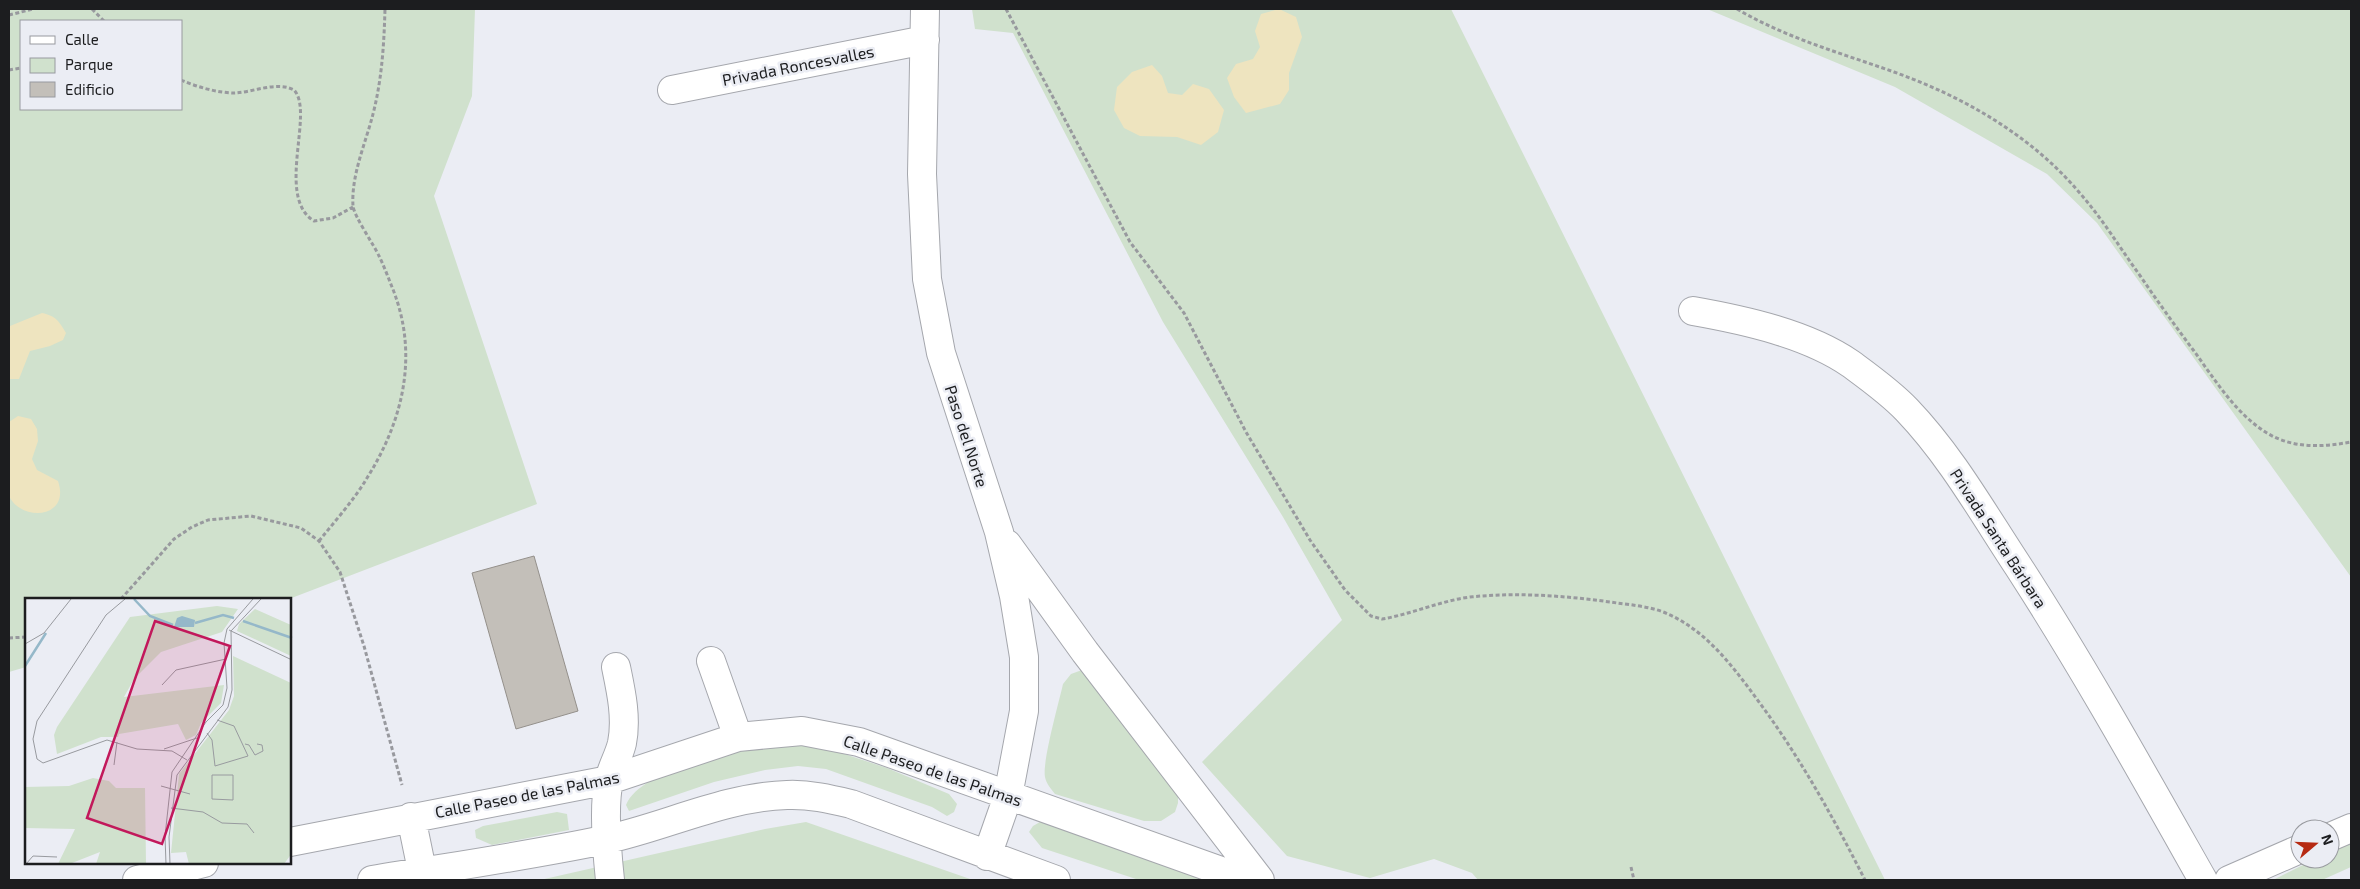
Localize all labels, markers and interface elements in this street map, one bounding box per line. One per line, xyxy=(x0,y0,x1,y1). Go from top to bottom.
legend xyxy=(20,20,182,110)
text: Calle xyxy=(65,30,99,48)
street label: Privada Roncesvalles xyxy=(720,41,876,89)
text: Parque xyxy=(65,55,113,73)
text: Edificio xyxy=(65,80,114,98)
street label: Paso del Norte xyxy=(942,383,992,489)
street label: Privada Santa Bárbara xyxy=(1947,465,2051,611)
inset map xyxy=(25,598,291,864)
street label: Calle Paseo de las Palmas xyxy=(841,730,1025,810)
street label: Calle Paseo de las Palmas xyxy=(433,767,621,821)
north arrow xyxy=(2290,819,2340,869)
text: N xyxy=(2318,832,2337,847)

